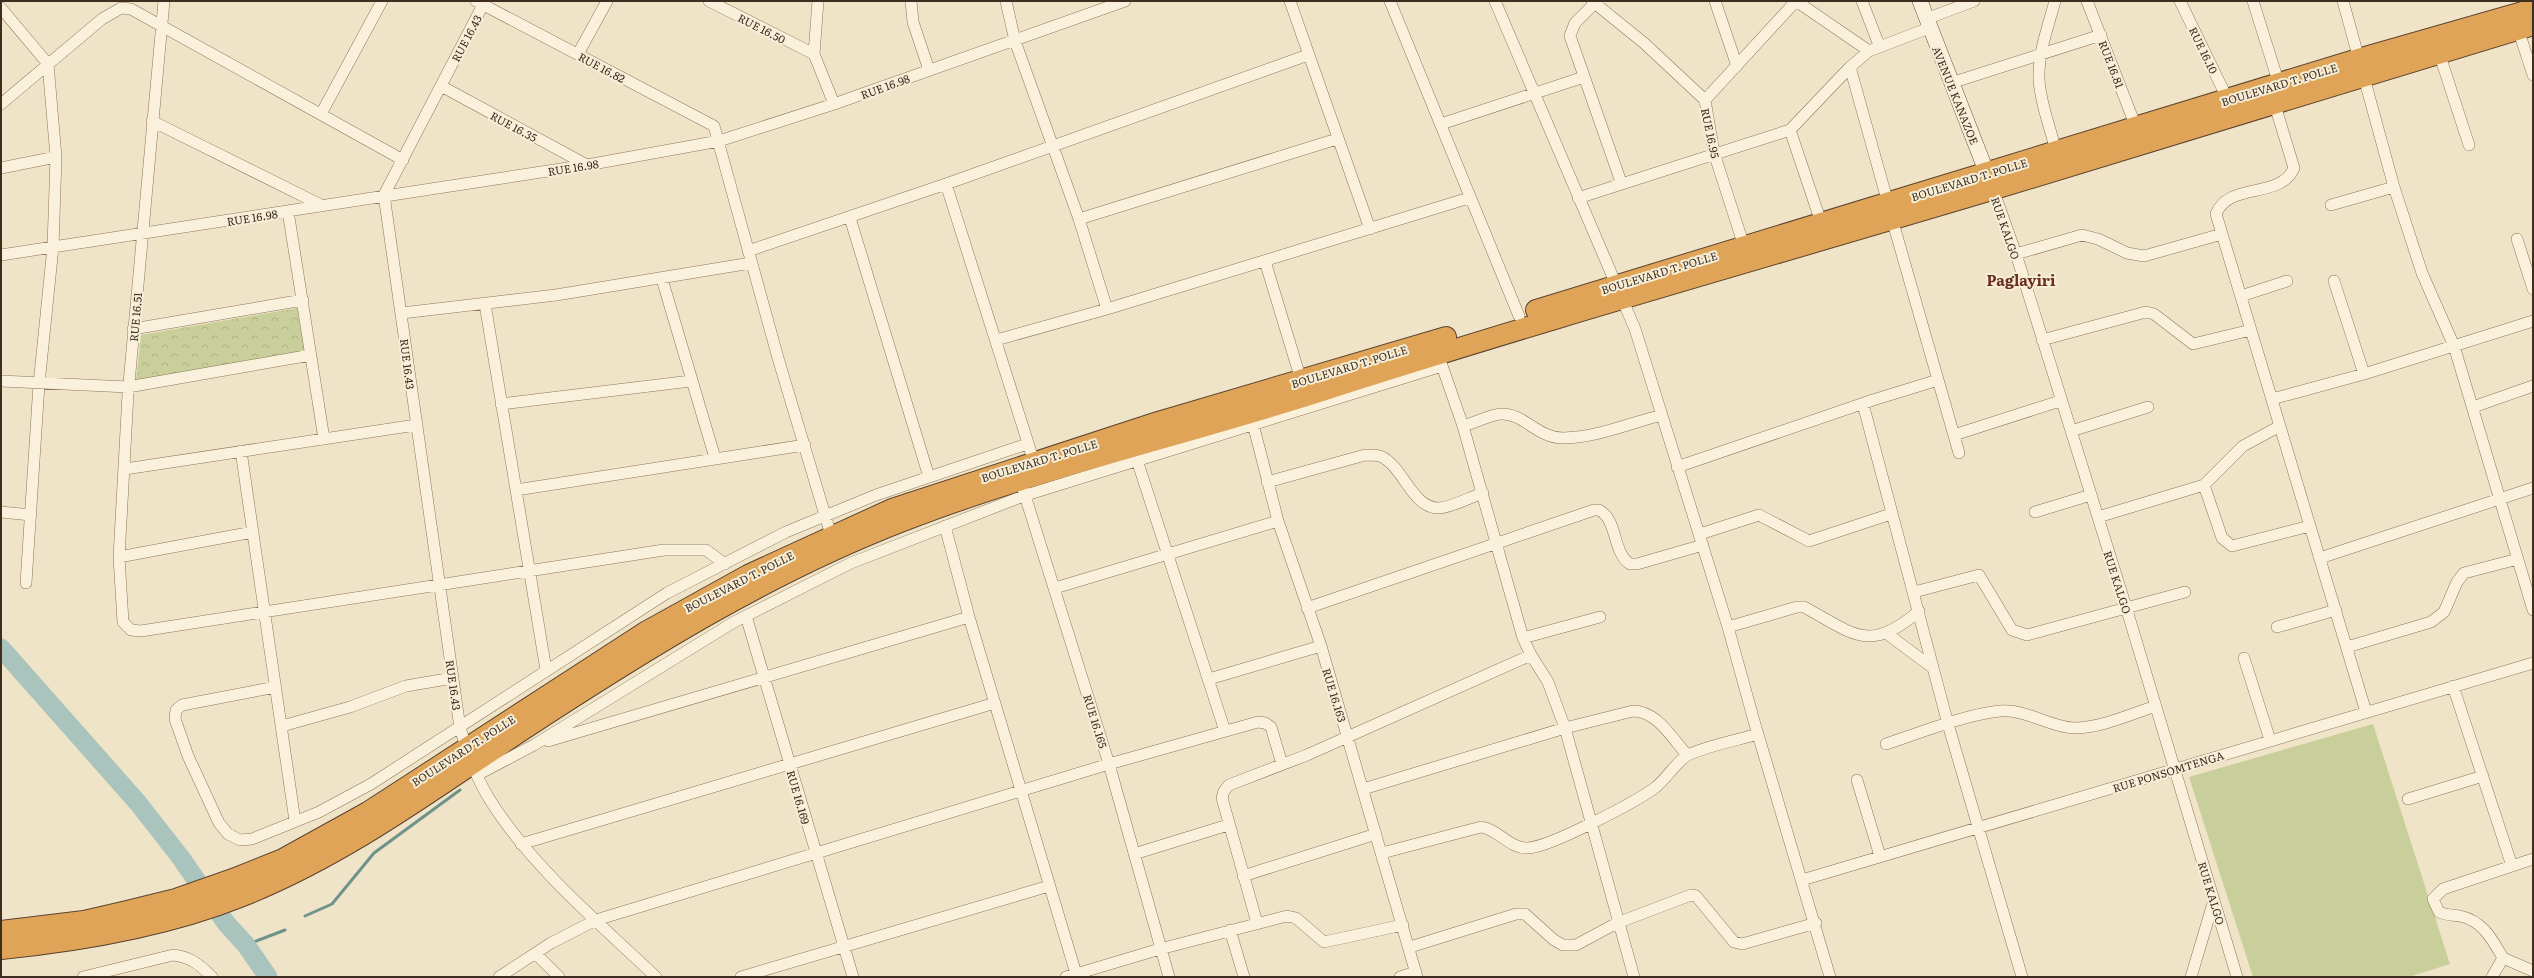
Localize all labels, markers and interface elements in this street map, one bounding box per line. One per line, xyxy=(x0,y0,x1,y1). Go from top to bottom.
street label: RUE 16.50 xyxy=(735,9,789,47)
street label: RUE 16.43 xyxy=(447,12,485,64)
street label: RUE 16.10 xyxy=(2186,24,2222,76)
street label: RUE 16.81 xyxy=(2096,38,2129,91)
street label: AVENUE KANAZOE xyxy=(1929,43,1983,147)
street label: RUE 16.82 xyxy=(576,48,629,86)
street label: BOULEVARD T. POLLE xyxy=(2219,59,2339,109)
street label: RUE 16.98 xyxy=(858,70,912,102)
street label: RUE 16.95 xyxy=(1698,106,1724,160)
street label: RUE 16.35 xyxy=(488,107,541,145)
street label: BOULEVARD T. POLLE xyxy=(1909,154,2029,204)
street label: RUE 16.98 xyxy=(546,155,600,179)
street label: RUE KALGO xyxy=(1988,195,2024,261)
street label: RUE 16.98 xyxy=(225,205,279,229)
street label: BOULEVARD T. POLLE xyxy=(1599,247,1719,297)
district label: Paglayiri xyxy=(1987,268,2056,291)
street label: RUE 16.51 xyxy=(125,291,145,342)
street label: RUE 16.43 xyxy=(397,338,419,390)
street label: BOULEVARD T. POLLE xyxy=(1289,341,1409,391)
street label: BOULEVARD T. POLLE xyxy=(979,435,1099,485)
street label: BOULEVARD T. POLLE xyxy=(682,546,796,616)
street label: RUE KALGO xyxy=(2100,548,2136,616)
street label: RUE 16.43 xyxy=(443,659,465,711)
street label: RUE 16.163 xyxy=(1319,666,1351,724)
street label: RUE 16.165 xyxy=(1080,692,1112,750)
street label: BOULEVARD T. POLLE xyxy=(408,710,518,790)
street label: RUE PONSOMTENGA xyxy=(2110,746,2226,796)
street label: RUE 16.169 xyxy=(784,768,814,826)
street label: RUE KALGO xyxy=(2195,859,2229,927)

